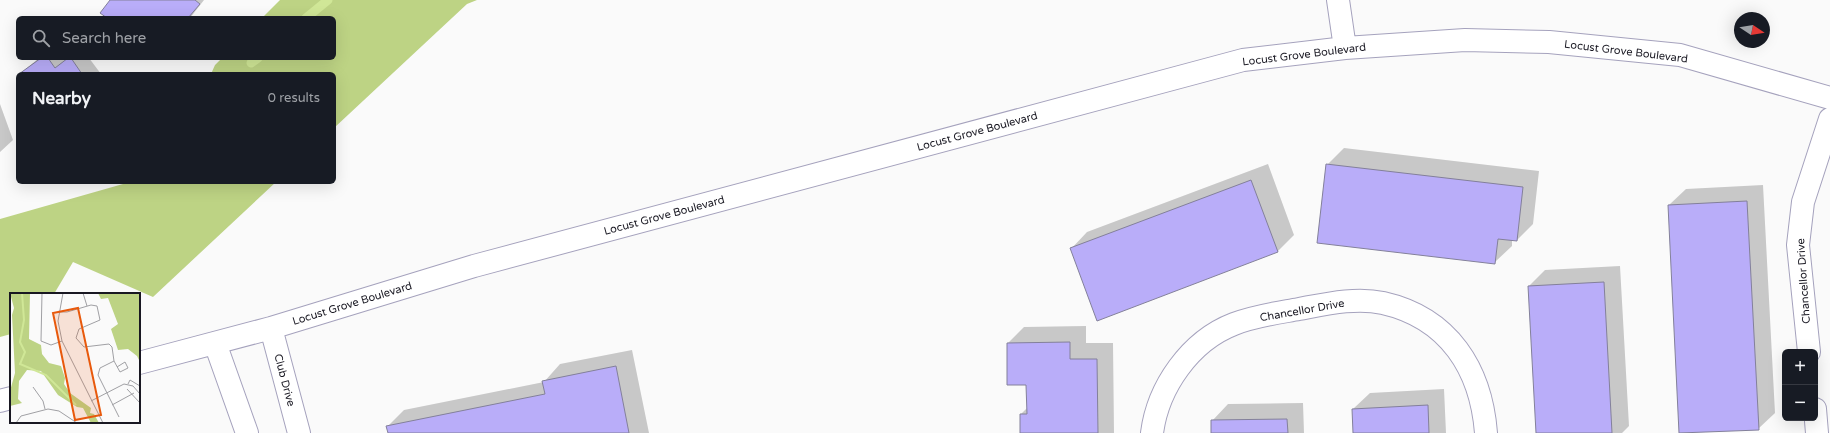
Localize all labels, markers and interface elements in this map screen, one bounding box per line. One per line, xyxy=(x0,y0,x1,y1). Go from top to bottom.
north arrow xyxy=(1734,12,1770,48)
search box xyxy=(16,16,336,60)
icon: search xyxy=(30,27,52,49)
text: Search here xyxy=(62,29,146,47)
street label: Locust Grove Boulevard xyxy=(1563,37,1689,66)
street label: Locust Grove Boulevard xyxy=(1241,40,1367,69)
text: Nearby xyxy=(32,88,91,109)
text: 0 results xyxy=(268,90,320,106)
street label: Locust Grove Boulevard xyxy=(915,109,1039,154)
street label: Locust Grove Boulevard xyxy=(602,193,726,238)
street label: Chancellor Drive xyxy=(1794,238,1813,324)
street label: Locust Grove Boulevard xyxy=(291,279,414,328)
inset map xyxy=(10,293,140,423)
street label: Chancellor Drive xyxy=(1259,297,1345,324)
map controls xyxy=(1782,349,1818,421)
button: + xyxy=(1782,349,1818,385)
street label: Club Drive xyxy=(271,352,298,408)
button: − xyxy=(1782,385,1818,421)

